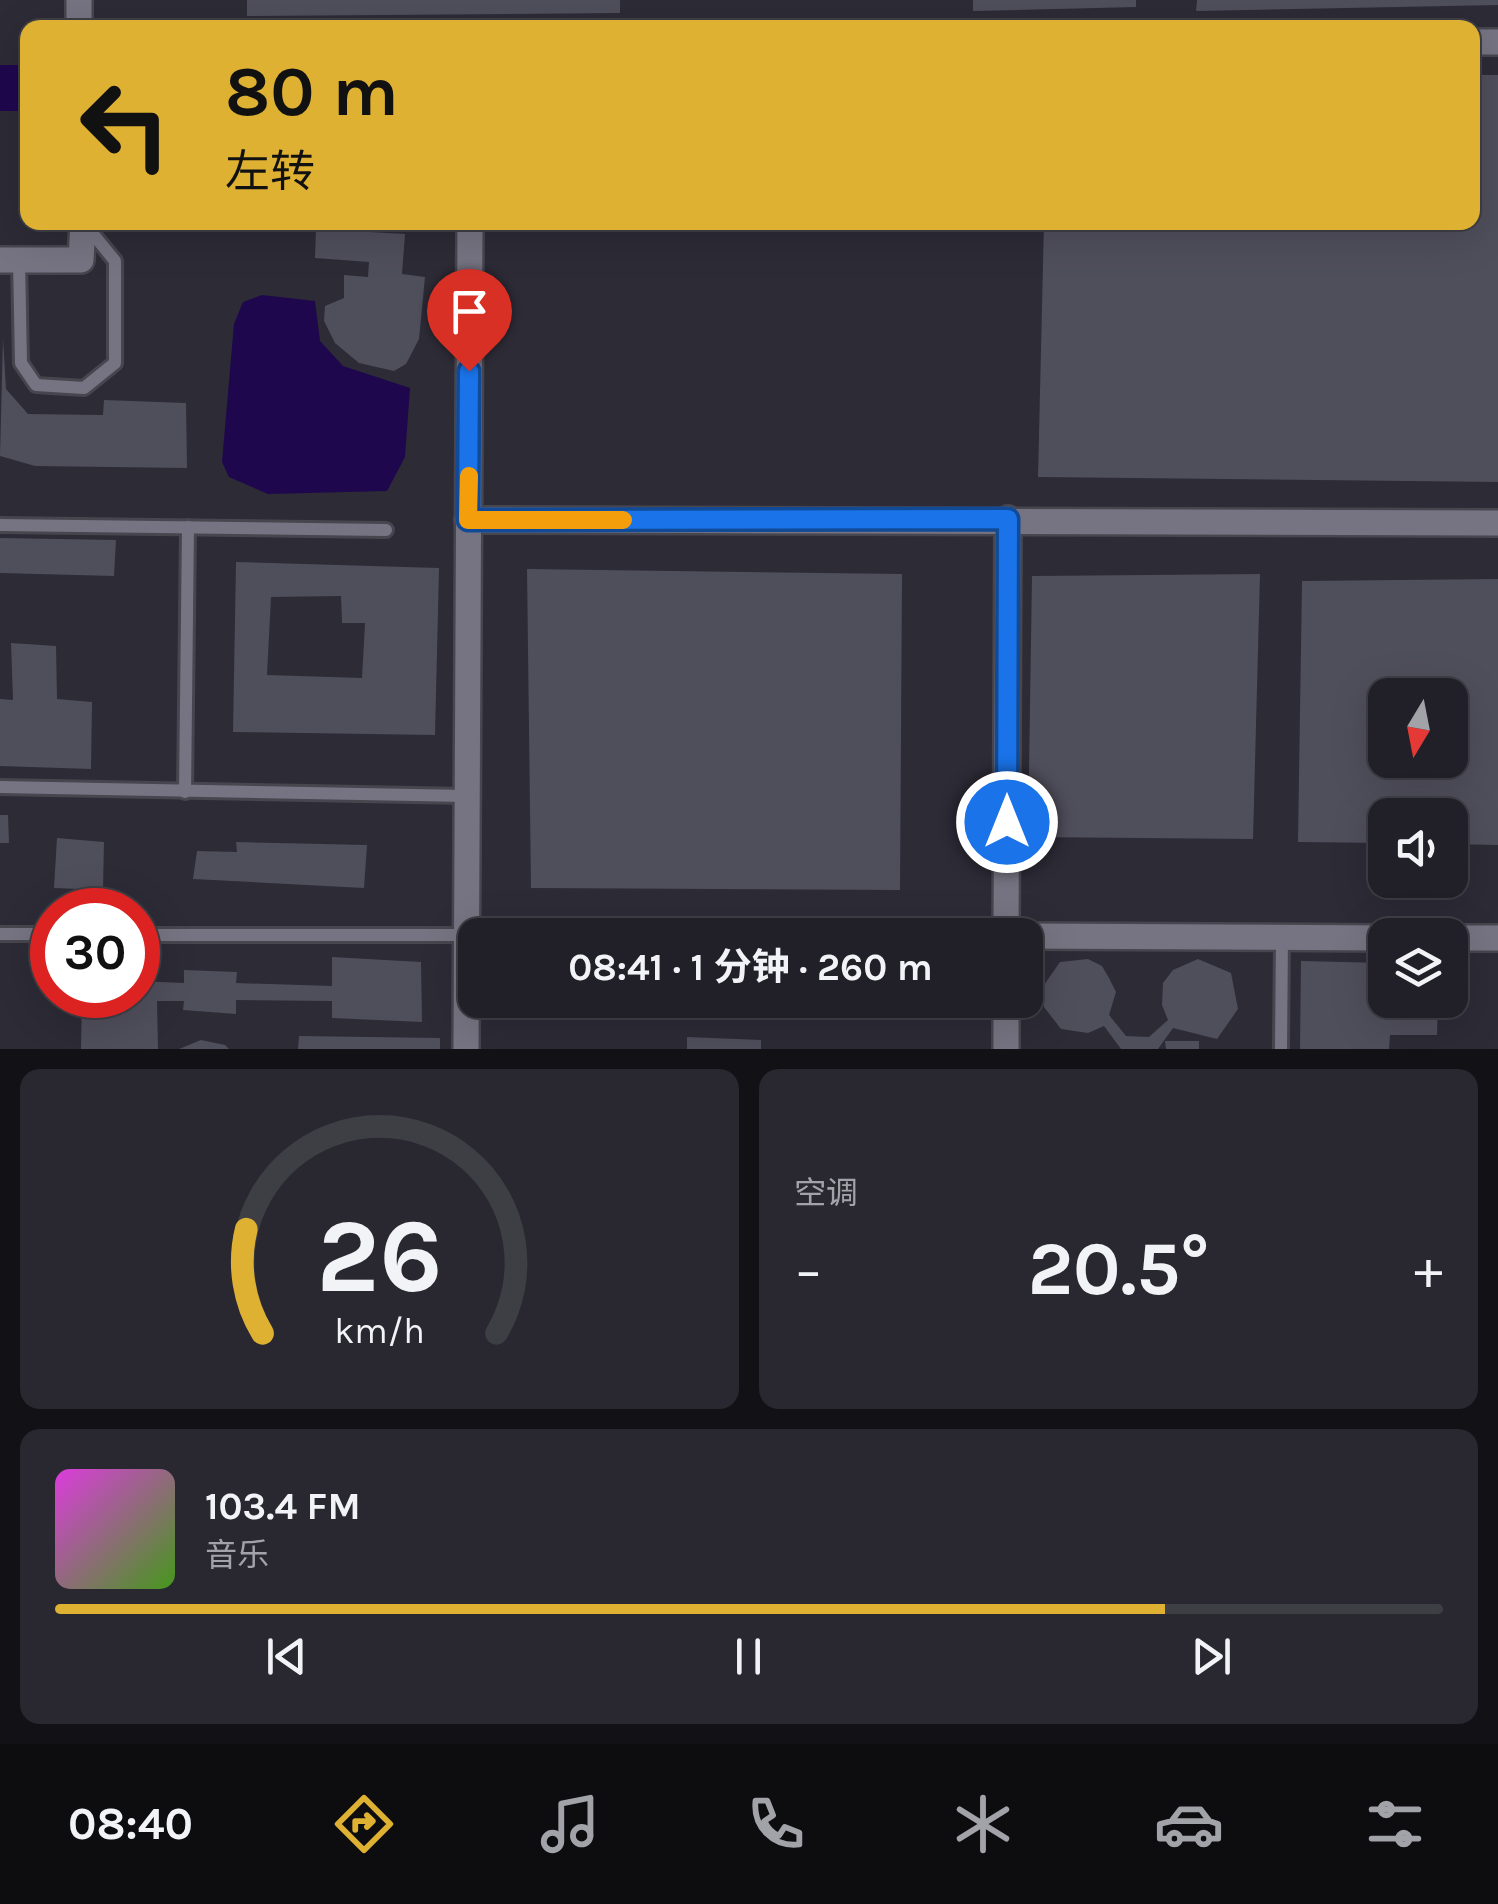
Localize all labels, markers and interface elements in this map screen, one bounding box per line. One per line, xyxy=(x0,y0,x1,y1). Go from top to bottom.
text: 80 m xyxy=(225,51,399,133)
icon: left xyxy=(60,60,190,190)
text: 左转 xyxy=(225,146,315,198)
pin xyxy=(427,269,512,372)
icon: arrive xyxy=(442,284,497,339)
north arrow xyxy=(1368,678,1468,778)
map controls xyxy=(1368,678,1468,1018)
position arrow xyxy=(955,770,1059,874)
button: sound xyxy=(1368,798,1468,898)
speed limit sign: 30 xyxy=(30,888,160,1018)
button: layers xyxy=(1368,918,1468,1018)
text: 08:41 · 1 分钟 · 260 m xyxy=(568,945,933,990)
text: 空调 xyxy=(794,1175,858,1212)
text: 26 xyxy=(316,1196,443,1317)
text: 20.5° xyxy=(1028,1225,1209,1313)
text: − xyxy=(794,1238,823,1302)
text: + xyxy=(1414,1238,1443,1302)
text: km/h xyxy=(334,1310,425,1352)
text: 103.4 FM xyxy=(205,1484,361,1529)
text: 音乐 xyxy=(205,1537,269,1574)
icon: previous xyxy=(259,1629,314,1684)
icon: pause xyxy=(721,1629,776,1684)
icon: next xyxy=(1184,1629,1239,1684)
icon: directions xyxy=(329,1789,399,1859)
icon: music xyxy=(535,1789,605,1859)
icon: phone xyxy=(741,1789,811,1859)
icon: climate xyxy=(948,1789,1018,1859)
icon: car xyxy=(1154,1789,1224,1859)
icon: filters xyxy=(1360,1789,1430,1859)
text: 08:40 xyxy=(68,1798,193,1850)

